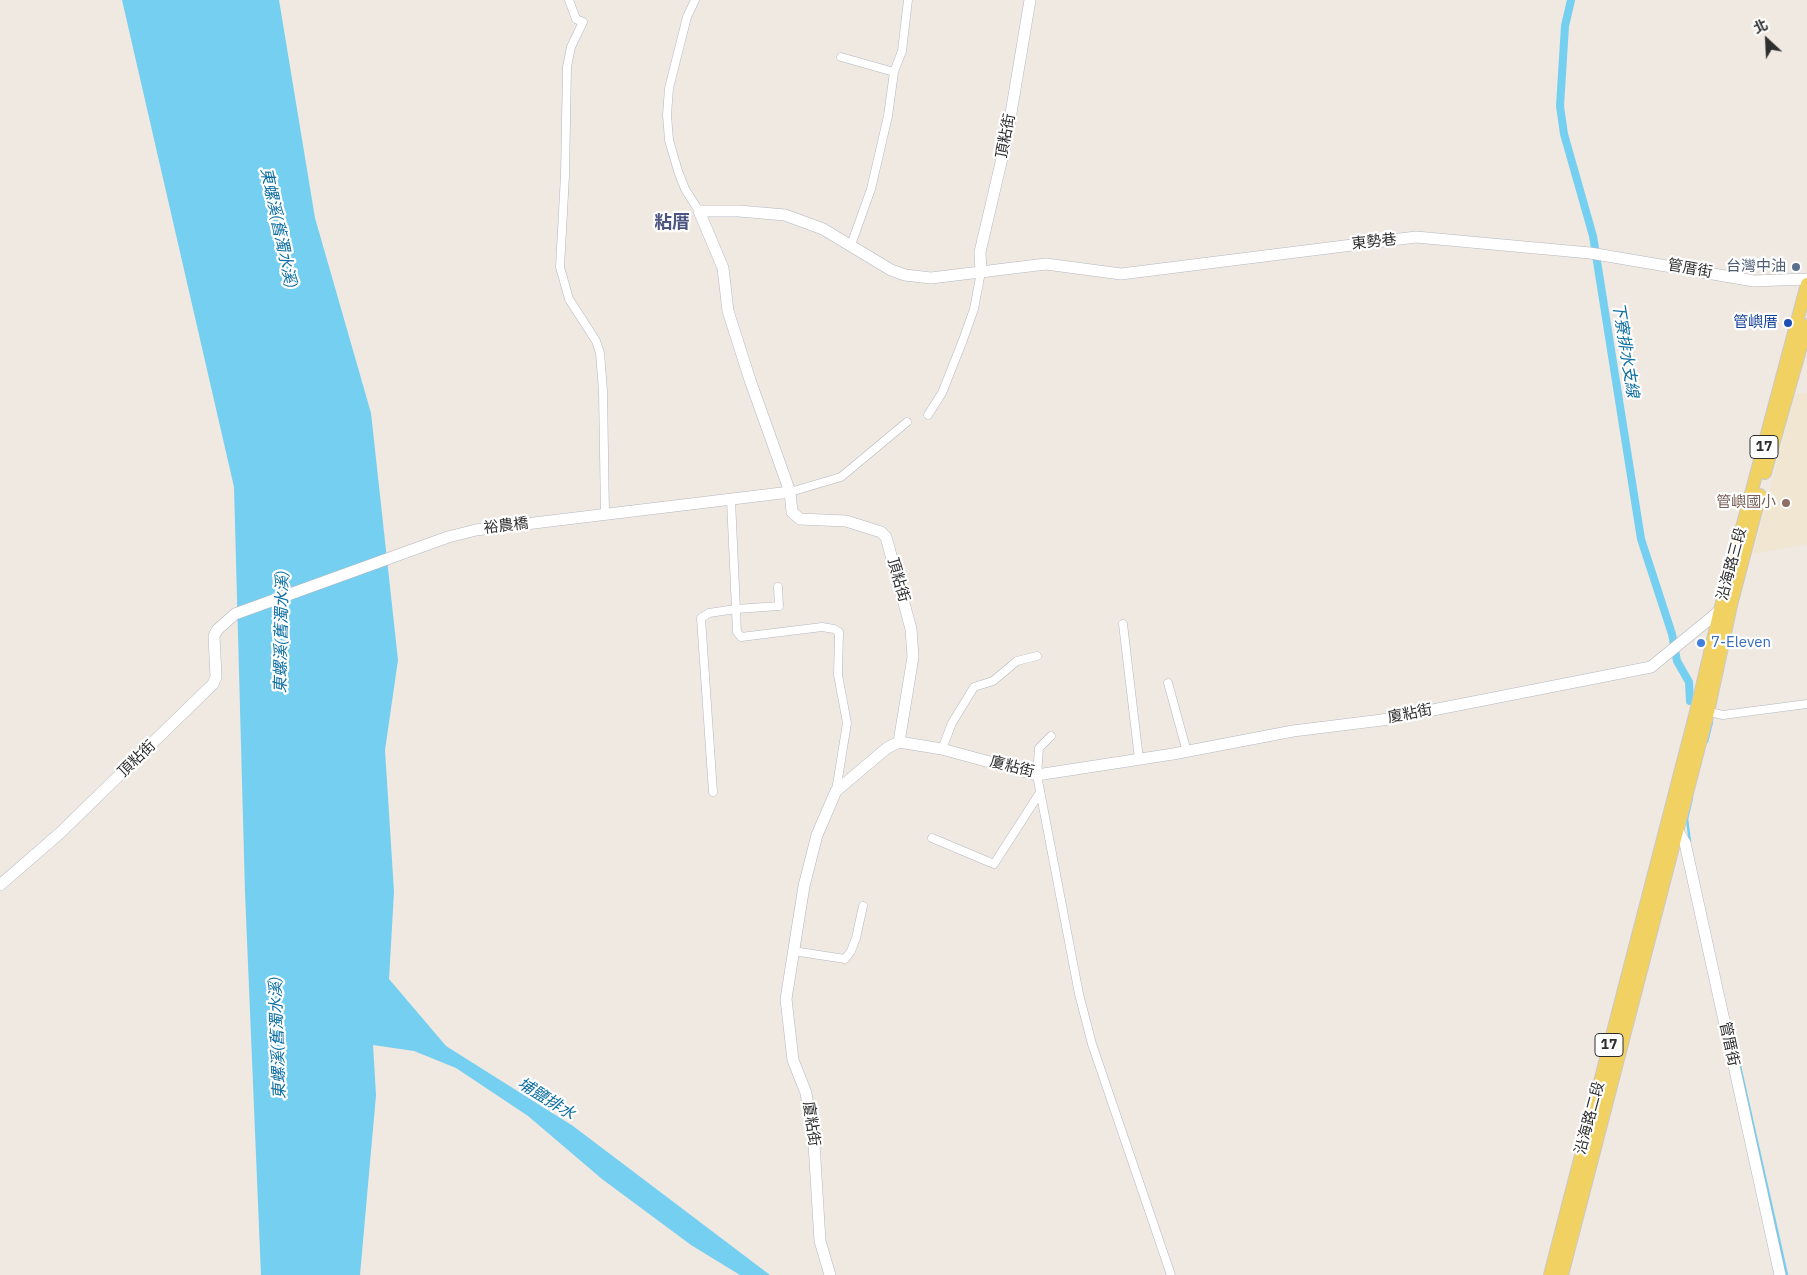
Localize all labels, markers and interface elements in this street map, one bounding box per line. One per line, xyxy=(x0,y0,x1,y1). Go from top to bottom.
north arrow xyxy=(1742,15,1792,65)
text: 北 xyxy=(1751,15,1771,38)
street label: 頂粘街 xyxy=(993,112,1019,160)
water label: 東螺溪(舊濁水溪) xyxy=(256,166,300,290)
district label: 粘厝 xyxy=(654,212,690,234)
street label: 東勢巷 xyxy=(1351,231,1397,253)
street label: 管厝街 xyxy=(1666,256,1714,282)
place label: 台灣中油 xyxy=(1726,258,1786,276)
marker: 台灣中油 xyxy=(1790,261,1802,273)
water label: 下寮排水支線 xyxy=(1608,301,1642,399)
place label: 管嶼厝 xyxy=(1733,314,1778,332)
marker: 管嶼厝 xyxy=(1782,317,1794,329)
road number: 17 xyxy=(1750,436,1778,458)
place label: 管嶼國小 xyxy=(1716,494,1776,512)
marker: 管嶼國小 xyxy=(1780,497,1792,509)
street label: 裕農橋 xyxy=(483,514,529,538)
street label: 沿海路三段 xyxy=(1714,525,1750,603)
street label: 頂粘街 xyxy=(883,556,913,604)
water label: 東螺溪(舊濁水溪) xyxy=(271,571,293,693)
place label: 7-Eleven xyxy=(1711,634,1771,652)
marker: 7-Eleven xyxy=(1695,637,1707,649)
street label: 廈粘街 xyxy=(1386,701,1434,727)
street label: 頂粘街 xyxy=(115,737,159,781)
street label: 廈粘街 xyxy=(988,753,1036,781)
water label: 東螺溪(舊濁水溪) xyxy=(266,976,290,1100)
street label: 管厝街 xyxy=(1716,1020,1742,1068)
road number: 17 xyxy=(1595,1034,1623,1056)
water label: 埔鹽排水 xyxy=(514,1074,578,1124)
street label: 沿海路二段 xyxy=(1572,1079,1608,1157)
street label: 廈粘街 xyxy=(799,1100,823,1148)

